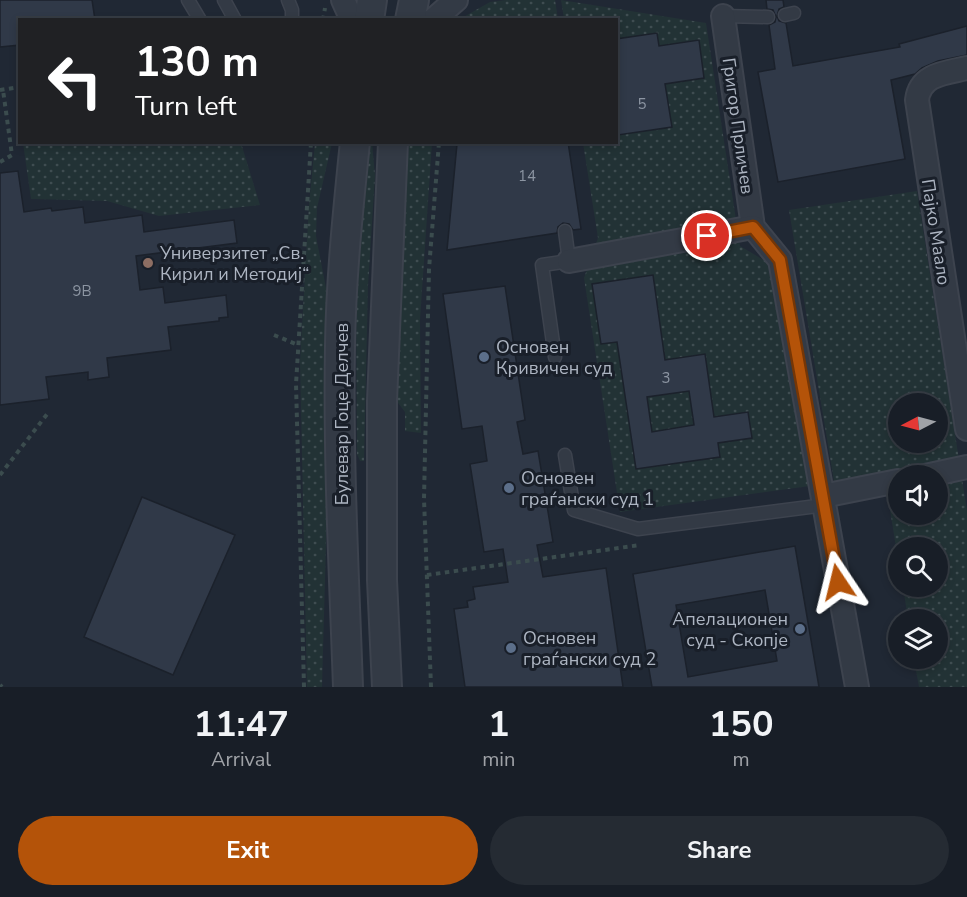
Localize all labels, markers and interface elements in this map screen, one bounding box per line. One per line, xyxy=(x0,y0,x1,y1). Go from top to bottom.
text: 130 m xyxy=(135,34,259,91)
icon: left xyxy=(36,42,114,120)
street label: Григор Прличев xyxy=(717,56,759,196)
text: Turn left xyxy=(135,88,236,125)
house number: 5 xyxy=(637,94,647,114)
house number: 14 xyxy=(518,166,536,186)
street label: Пајко Маало xyxy=(916,177,956,287)
pin xyxy=(681,210,732,261)
icon: arrive xyxy=(690,219,723,252)
place label: Универзитет „Св. Кирил и Методиј“ xyxy=(159,241,309,286)
marker: Универзитет „Св. Кирил и Методиј“ xyxy=(141,256,155,270)
house number: 9B xyxy=(72,281,92,301)
street label: Булевар Гоце Делчев xyxy=(330,323,354,505)
place label: Основен Кривичен суд xyxy=(496,335,613,380)
marker: Основен Кривичен суд xyxy=(477,350,491,364)
house number: 3 xyxy=(661,368,671,388)
north arrow xyxy=(888,393,948,453)
map controls xyxy=(888,393,948,669)
button: sound xyxy=(888,465,948,525)
place label: Основен граѓански суд 1 xyxy=(521,466,654,511)
marker: Основен граѓански суд 1 xyxy=(502,481,516,495)
button: search xyxy=(888,537,948,597)
position arrow xyxy=(806,550,870,614)
place label: Апелационен суд - Скопје xyxy=(672,607,788,652)
button: layers xyxy=(888,609,948,669)
marker: Апелационен суд - Скопје xyxy=(793,622,807,636)
place label: Основен граѓански суд 2 xyxy=(523,626,656,671)
marker: Основен граѓански суд 2 xyxy=(504,641,518,655)
text: 11:47 xyxy=(193,700,289,749)
text: 1 xyxy=(488,700,510,749)
text: 150 xyxy=(709,700,774,749)
text: Arrival xyxy=(211,746,271,773)
text: min xyxy=(482,746,515,773)
text: m xyxy=(733,746,750,773)
button: Exit xyxy=(18,816,478,885)
button: Share xyxy=(490,816,949,885)

